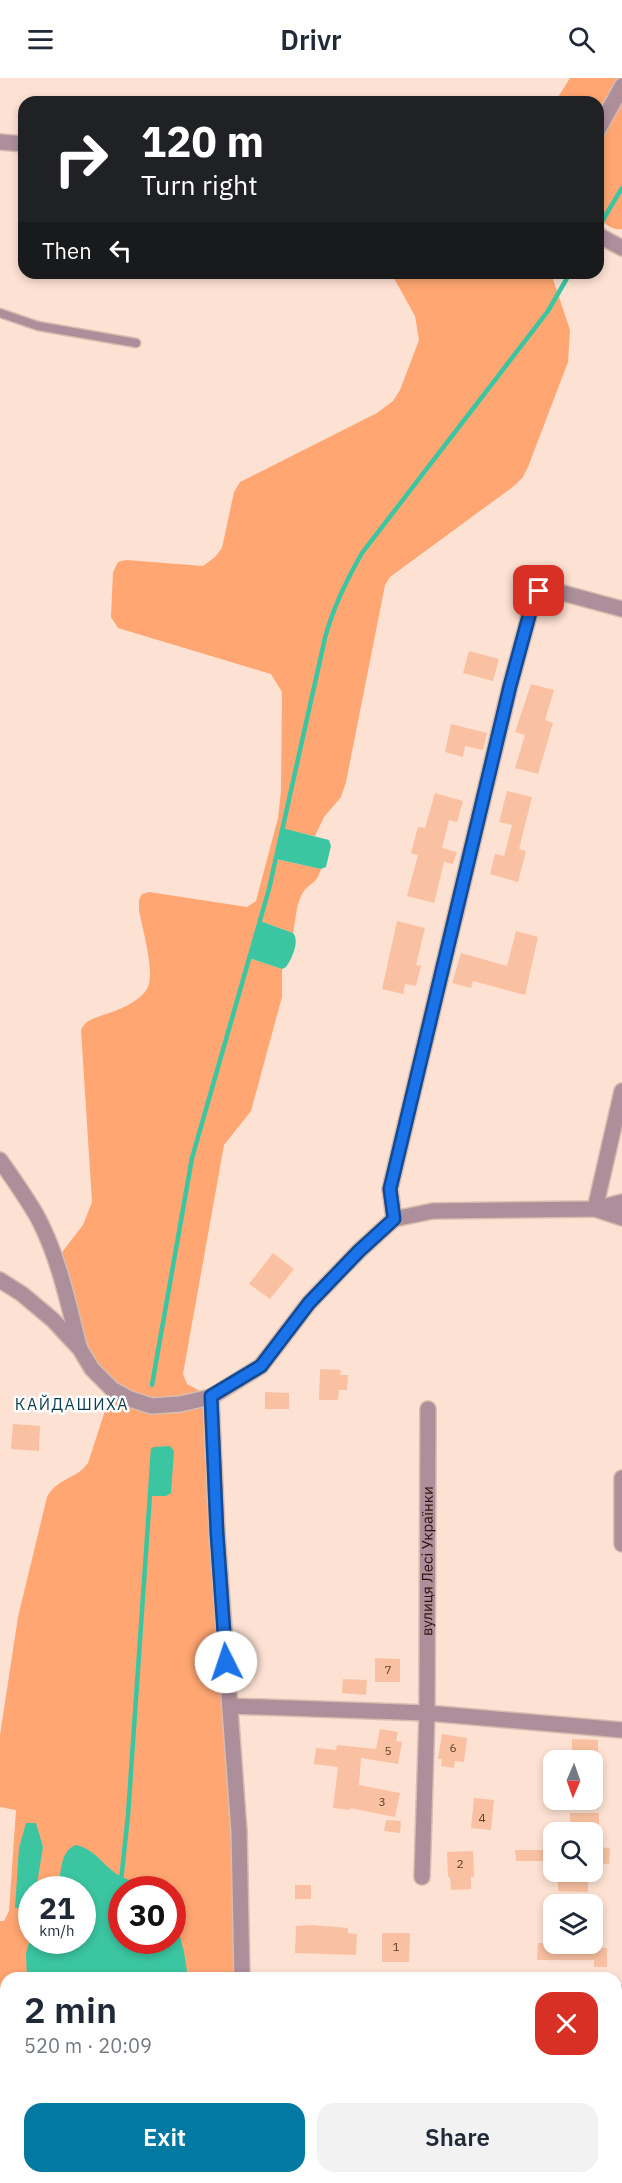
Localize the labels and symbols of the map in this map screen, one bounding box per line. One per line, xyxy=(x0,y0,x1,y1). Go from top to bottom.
pin xyxy=(513,565,564,616)
district label: КАЙДАШИХА xyxy=(15,1394,129,1414)
street label: вулиця Лесі Українки xyxy=(417,1486,437,1636)
position arrow xyxy=(194,1630,258,1694)
house number: 7 xyxy=(384,1662,392,1677)
house number: 6 xyxy=(449,1740,457,1755)
house number: 5 xyxy=(384,1743,392,1758)
north arrow xyxy=(543,1750,603,1810)
house number: 3 xyxy=(378,1794,386,1809)
house number: 4 xyxy=(478,1810,486,1825)
house number: 2 xyxy=(456,1856,464,1871)
speed limit sign: 30 xyxy=(108,1876,186,1954)
house number: 1 xyxy=(392,1939,400,1954)

